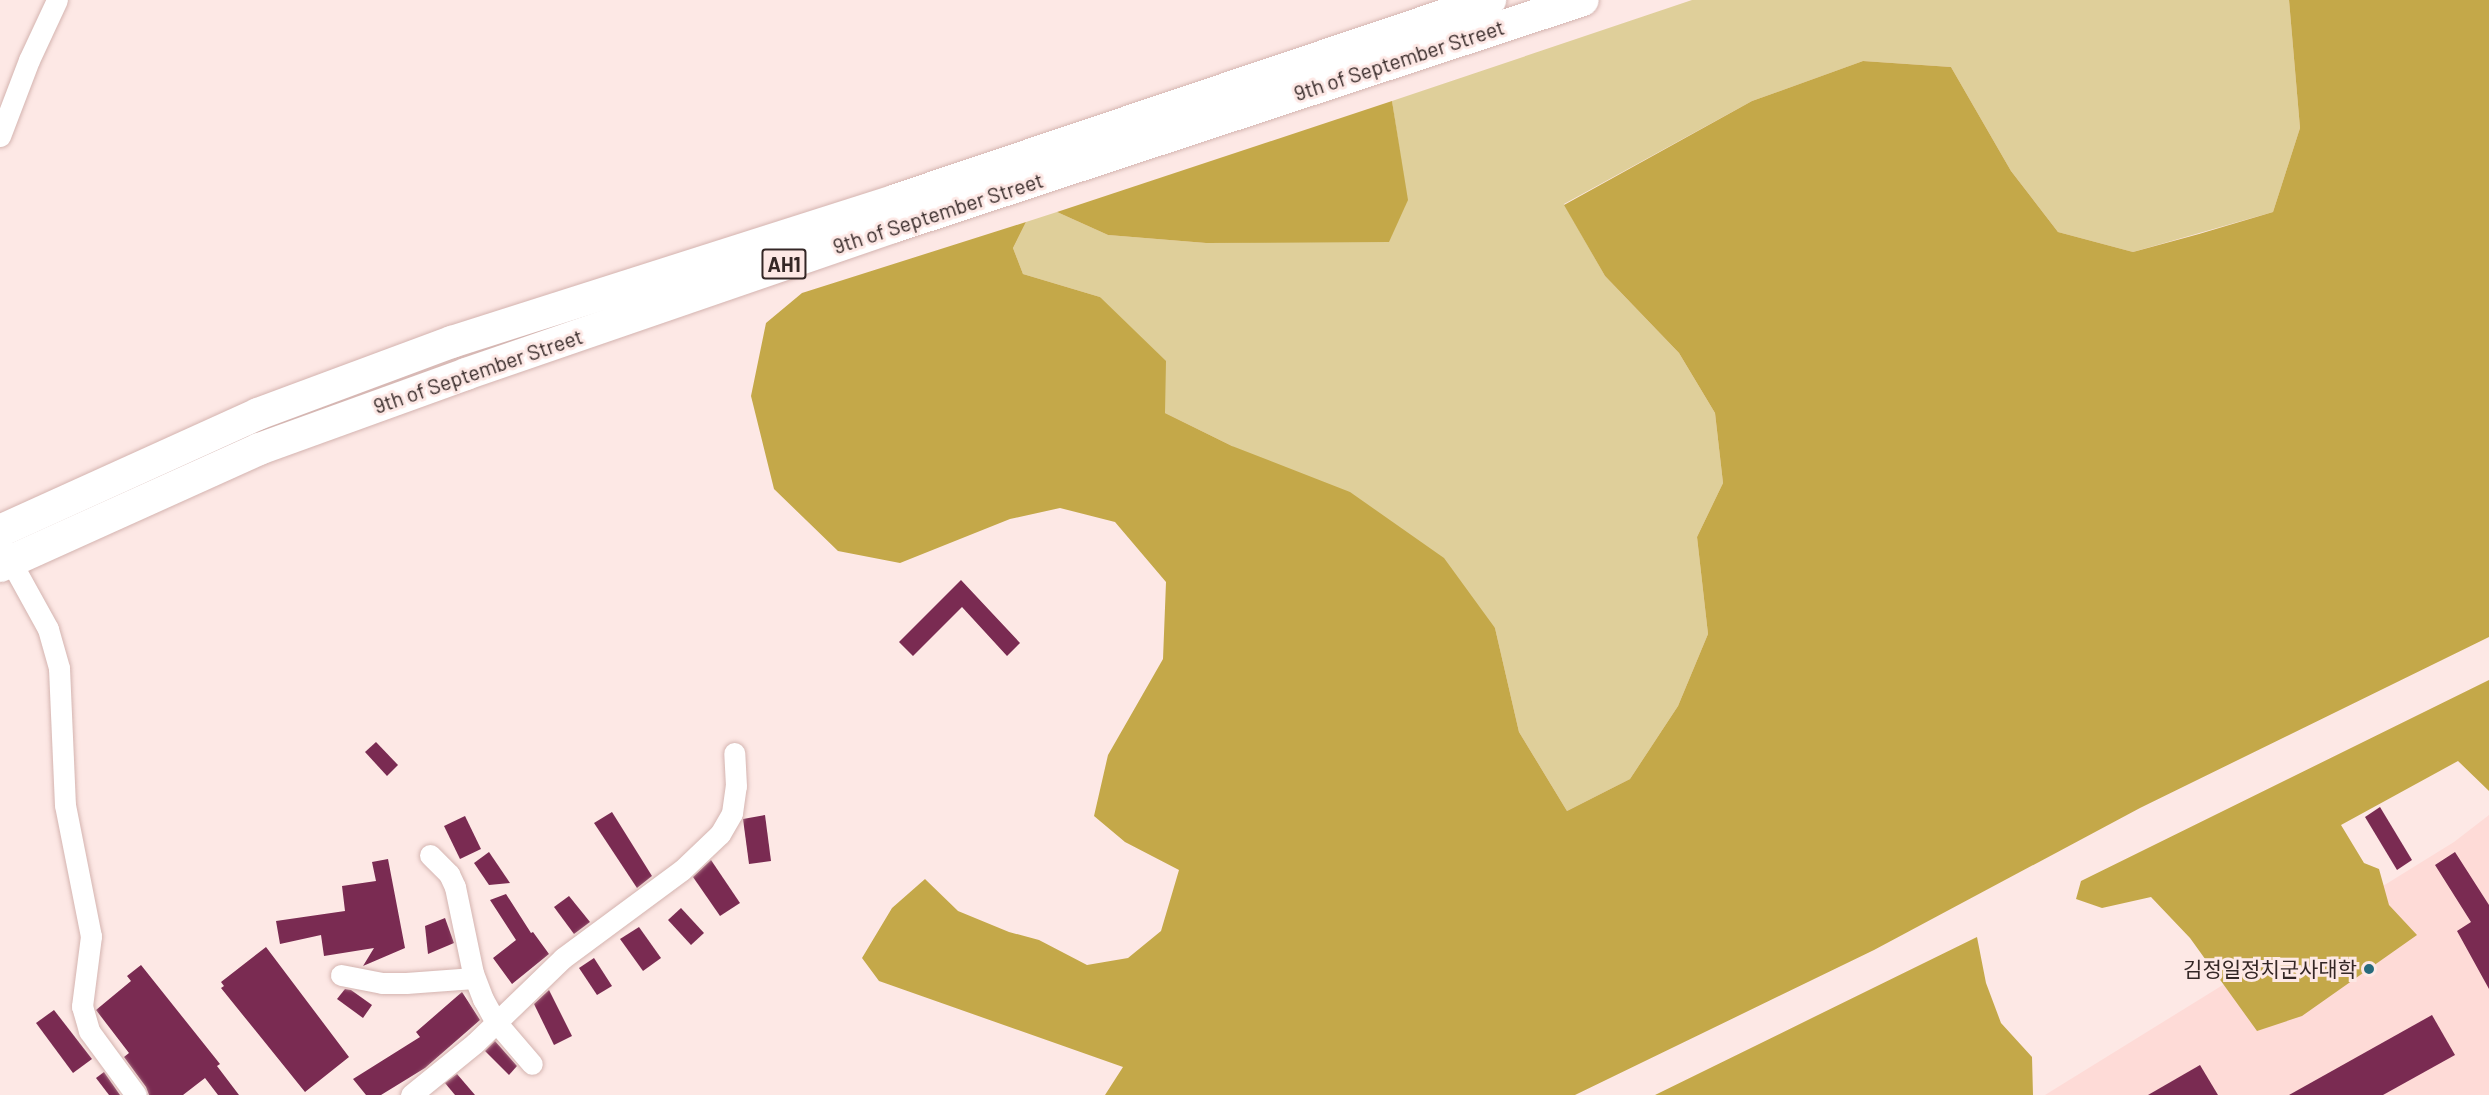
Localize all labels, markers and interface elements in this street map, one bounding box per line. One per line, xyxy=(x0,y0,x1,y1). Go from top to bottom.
street label: 9th of September Street xyxy=(1291,14,1507,106)
street label: 9th of September Street xyxy=(830,167,1046,259)
road number: AH1 xyxy=(760,247,808,281)
street label: 9th of September Street xyxy=(370,323,586,419)
place label: 김정일정치군사대학 xyxy=(2183,956,2357,982)
marker: 김정일정치군사대학 xyxy=(2362,962,2376,976)

